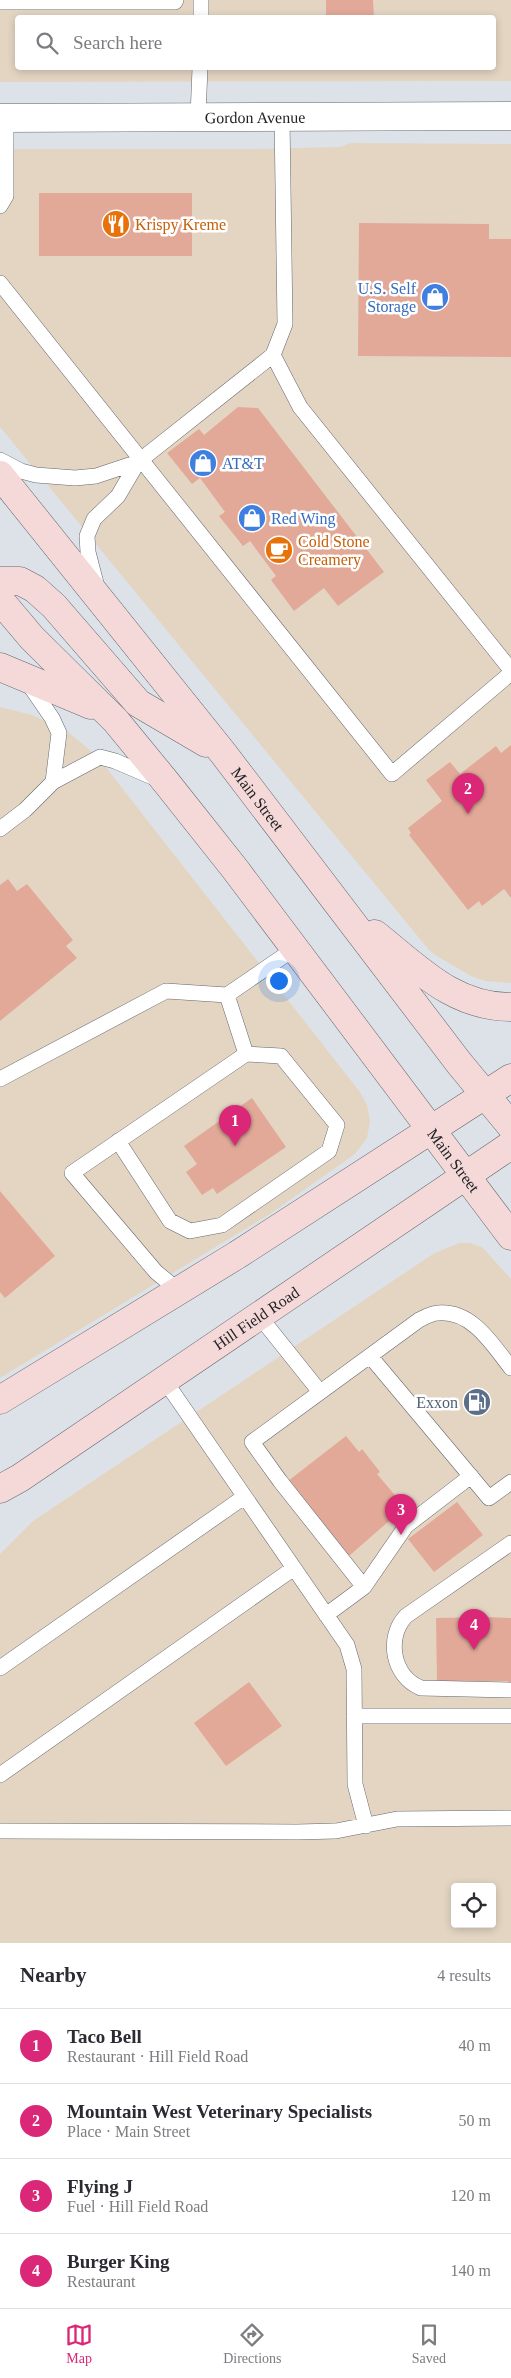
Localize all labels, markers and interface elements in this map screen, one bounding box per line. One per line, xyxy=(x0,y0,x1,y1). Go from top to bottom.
search box xyxy=(15,15,496,70)
icon: search xyxy=(33,29,61,57)
text: Search here xyxy=(73,32,162,53)
street label: Gordon Avenue xyxy=(205,109,305,126)
restaurant icon: Krispy Kreme xyxy=(101,209,131,239)
place label: Krispy Kreme xyxy=(135,216,226,234)
place label: U.S. Self Storage xyxy=(358,280,417,316)
shop icon: U.S. Self Storage xyxy=(420,282,450,312)
shop icon: AT&T xyxy=(188,448,218,478)
place label: AT&T xyxy=(222,455,264,472)
shop icon: Red Wing xyxy=(237,503,267,533)
place label: Red Wing xyxy=(271,510,335,528)
place label: Cold Stone Creamery xyxy=(298,533,370,569)
cafe icon: Cold Stone Creamery xyxy=(264,535,294,565)
street label: Main Street xyxy=(228,764,287,835)
pin: 2 xyxy=(452,773,484,814)
your location xyxy=(266,968,292,994)
pin: 1 xyxy=(219,1105,251,1146)
street label: Main Street xyxy=(424,1125,483,1196)
street label: Hill Field Road xyxy=(210,1283,302,1353)
fuel station icon: Exxon xyxy=(462,1387,492,1417)
place label: Exxon xyxy=(416,1394,458,1411)
pin: 3 xyxy=(385,1494,417,1535)
pin: 4 xyxy=(458,1609,490,1650)
map controls xyxy=(451,1883,496,1928)
button: locate xyxy=(451,1883,496,1928)
text: Nearby xyxy=(20,1963,87,1987)
text: 4 results xyxy=(437,1967,491,1984)
text: Taco Bell xyxy=(67,2026,142,2047)
text: 1 xyxy=(32,2037,40,2054)
text: 40 m xyxy=(459,2037,491,2054)
text: Restaurant · Hill Field Road xyxy=(67,2048,248,2065)
text: Mountain West Veterinary Specialists xyxy=(67,2101,372,2122)
text: 2 xyxy=(32,2112,40,2129)
text: 50 m xyxy=(459,2112,491,2129)
text: Place · Main Street xyxy=(67,2123,190,2140)
text: Flying J xyxy=(67,2176,133,2197)
text: 3 xyxy=(32,2187,40,2204)
text: 120 m xyxy=(451,2187,491,2204)
text: Fuel · Hill Field Road xyxy=(67,2198,208,2215)
text: Burger King xyxy=(67,2251,170,2272)
text: 4 xyxy=(32,2262,40,2279)
text: 140 m xyxy=(451,2262,491,2279)
text: Restaurant xyxy=(67,2273,135,2290)
tab: Map xyxy=(65,2321,93,2367)
tab: Directions xyxy=(223,2321,282,2367)
tab: Saved xyxy=(412,2321,446,2367)

